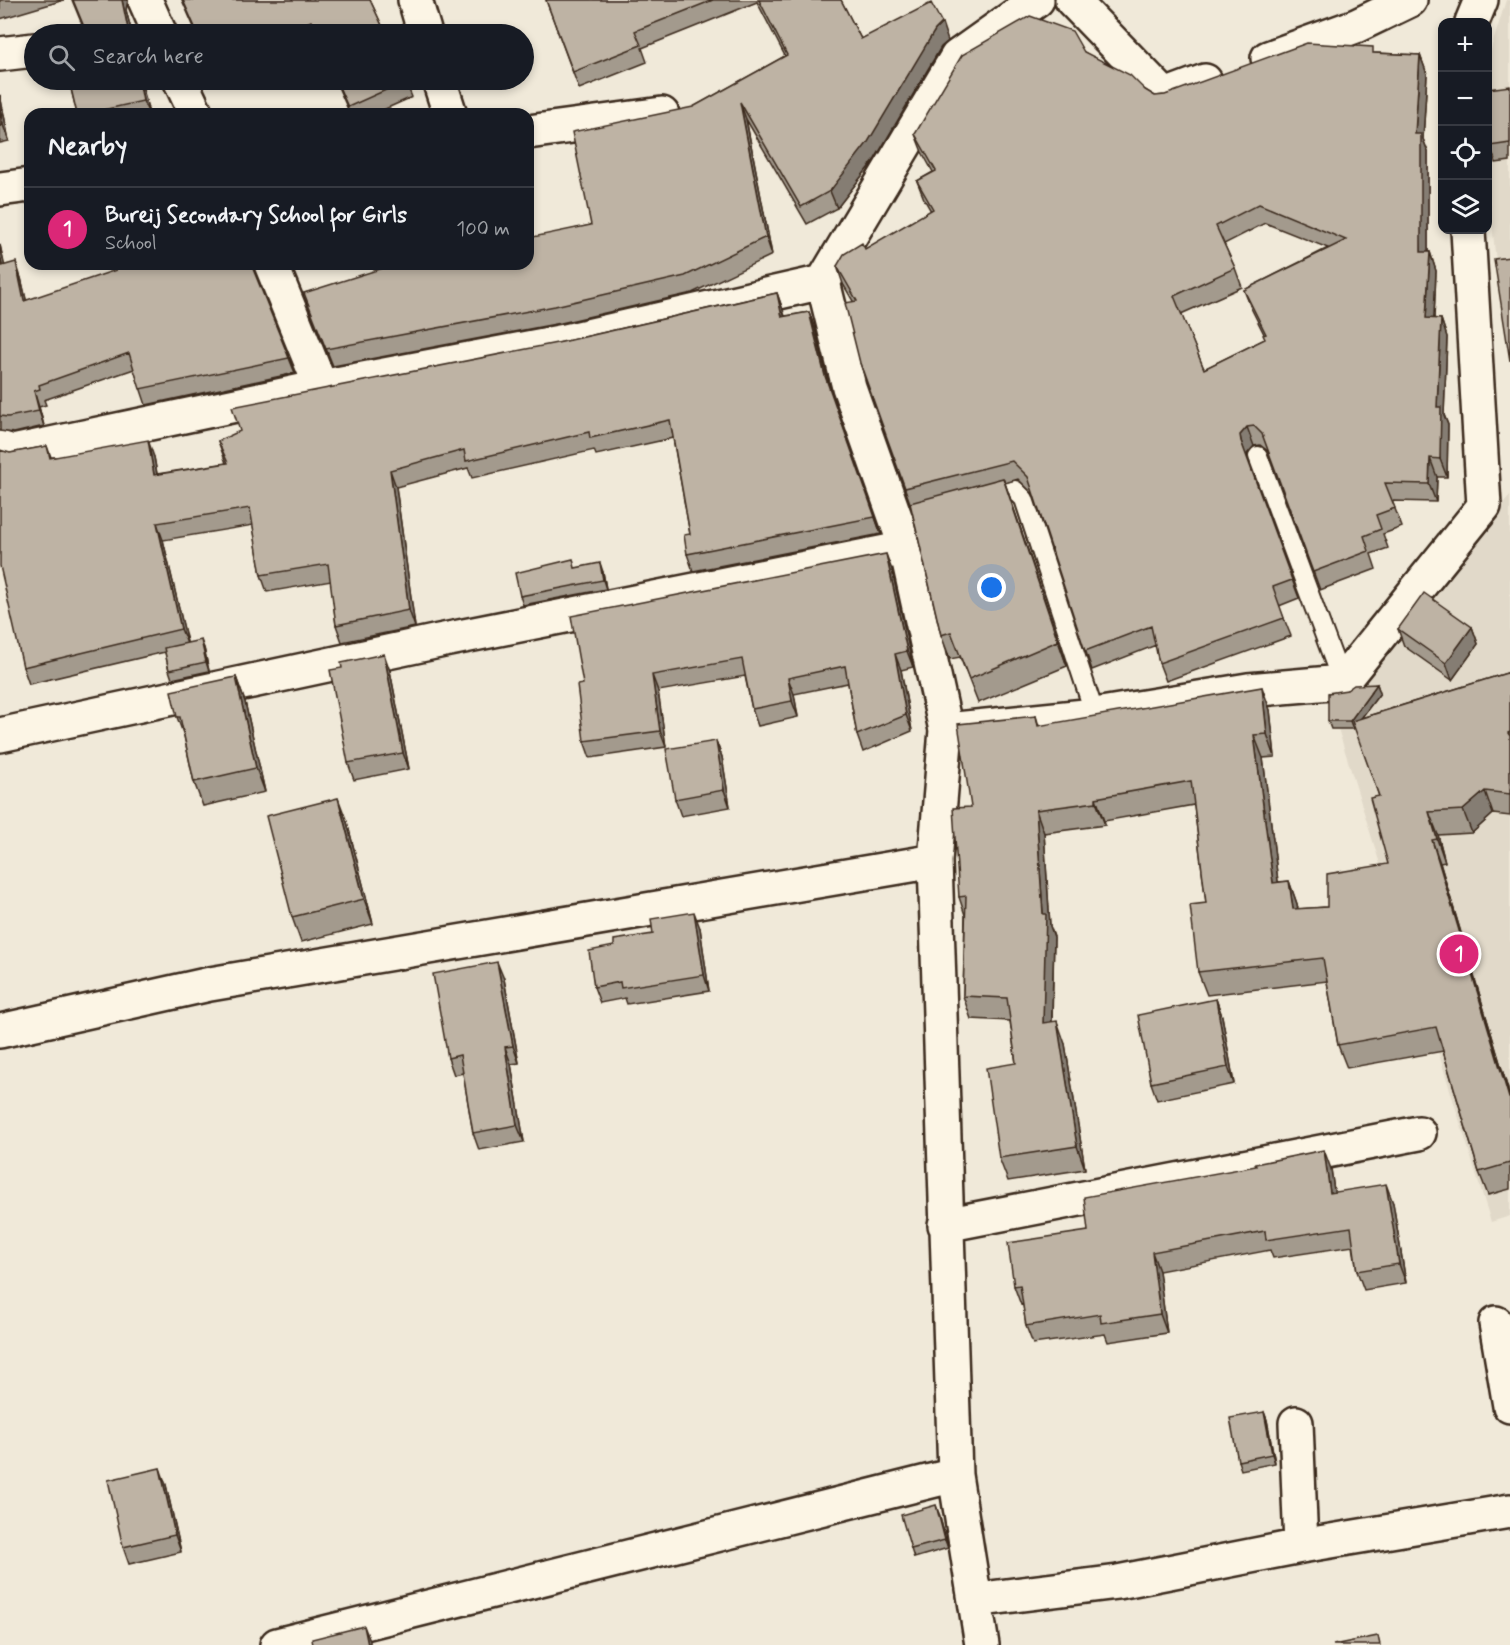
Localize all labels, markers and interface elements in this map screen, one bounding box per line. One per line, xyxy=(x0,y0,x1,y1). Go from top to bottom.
map controls xyxy=(1438,18,1492,234)
button: + xyxy=(1438,18,1492,72)
search box xyxy=(24,24,534,90)
icon: search xyxy=(45,41,78,74)
text: Search here xyxy=(93,43,204,71)
button: − xyxy=(1438,72,1492,126)
button: locate xyxy=(1438,126,1492,180)
text: Nearby xyxy=(48,130,127,164)
button: layers xyxy=(1438,180,1492,234)
text: Bureij Secondary School for Girls xyxy=(105,202,407,230)
text: 1 xyxy=(63,216,72,243)
text: 100 m xyxy=(456,216,510,243)
text: School xyxy=(105,230,157,257)
your location xyxy=(977,573,1006,602)
pin: 1 xyxy=(1440,932,1478,976)

